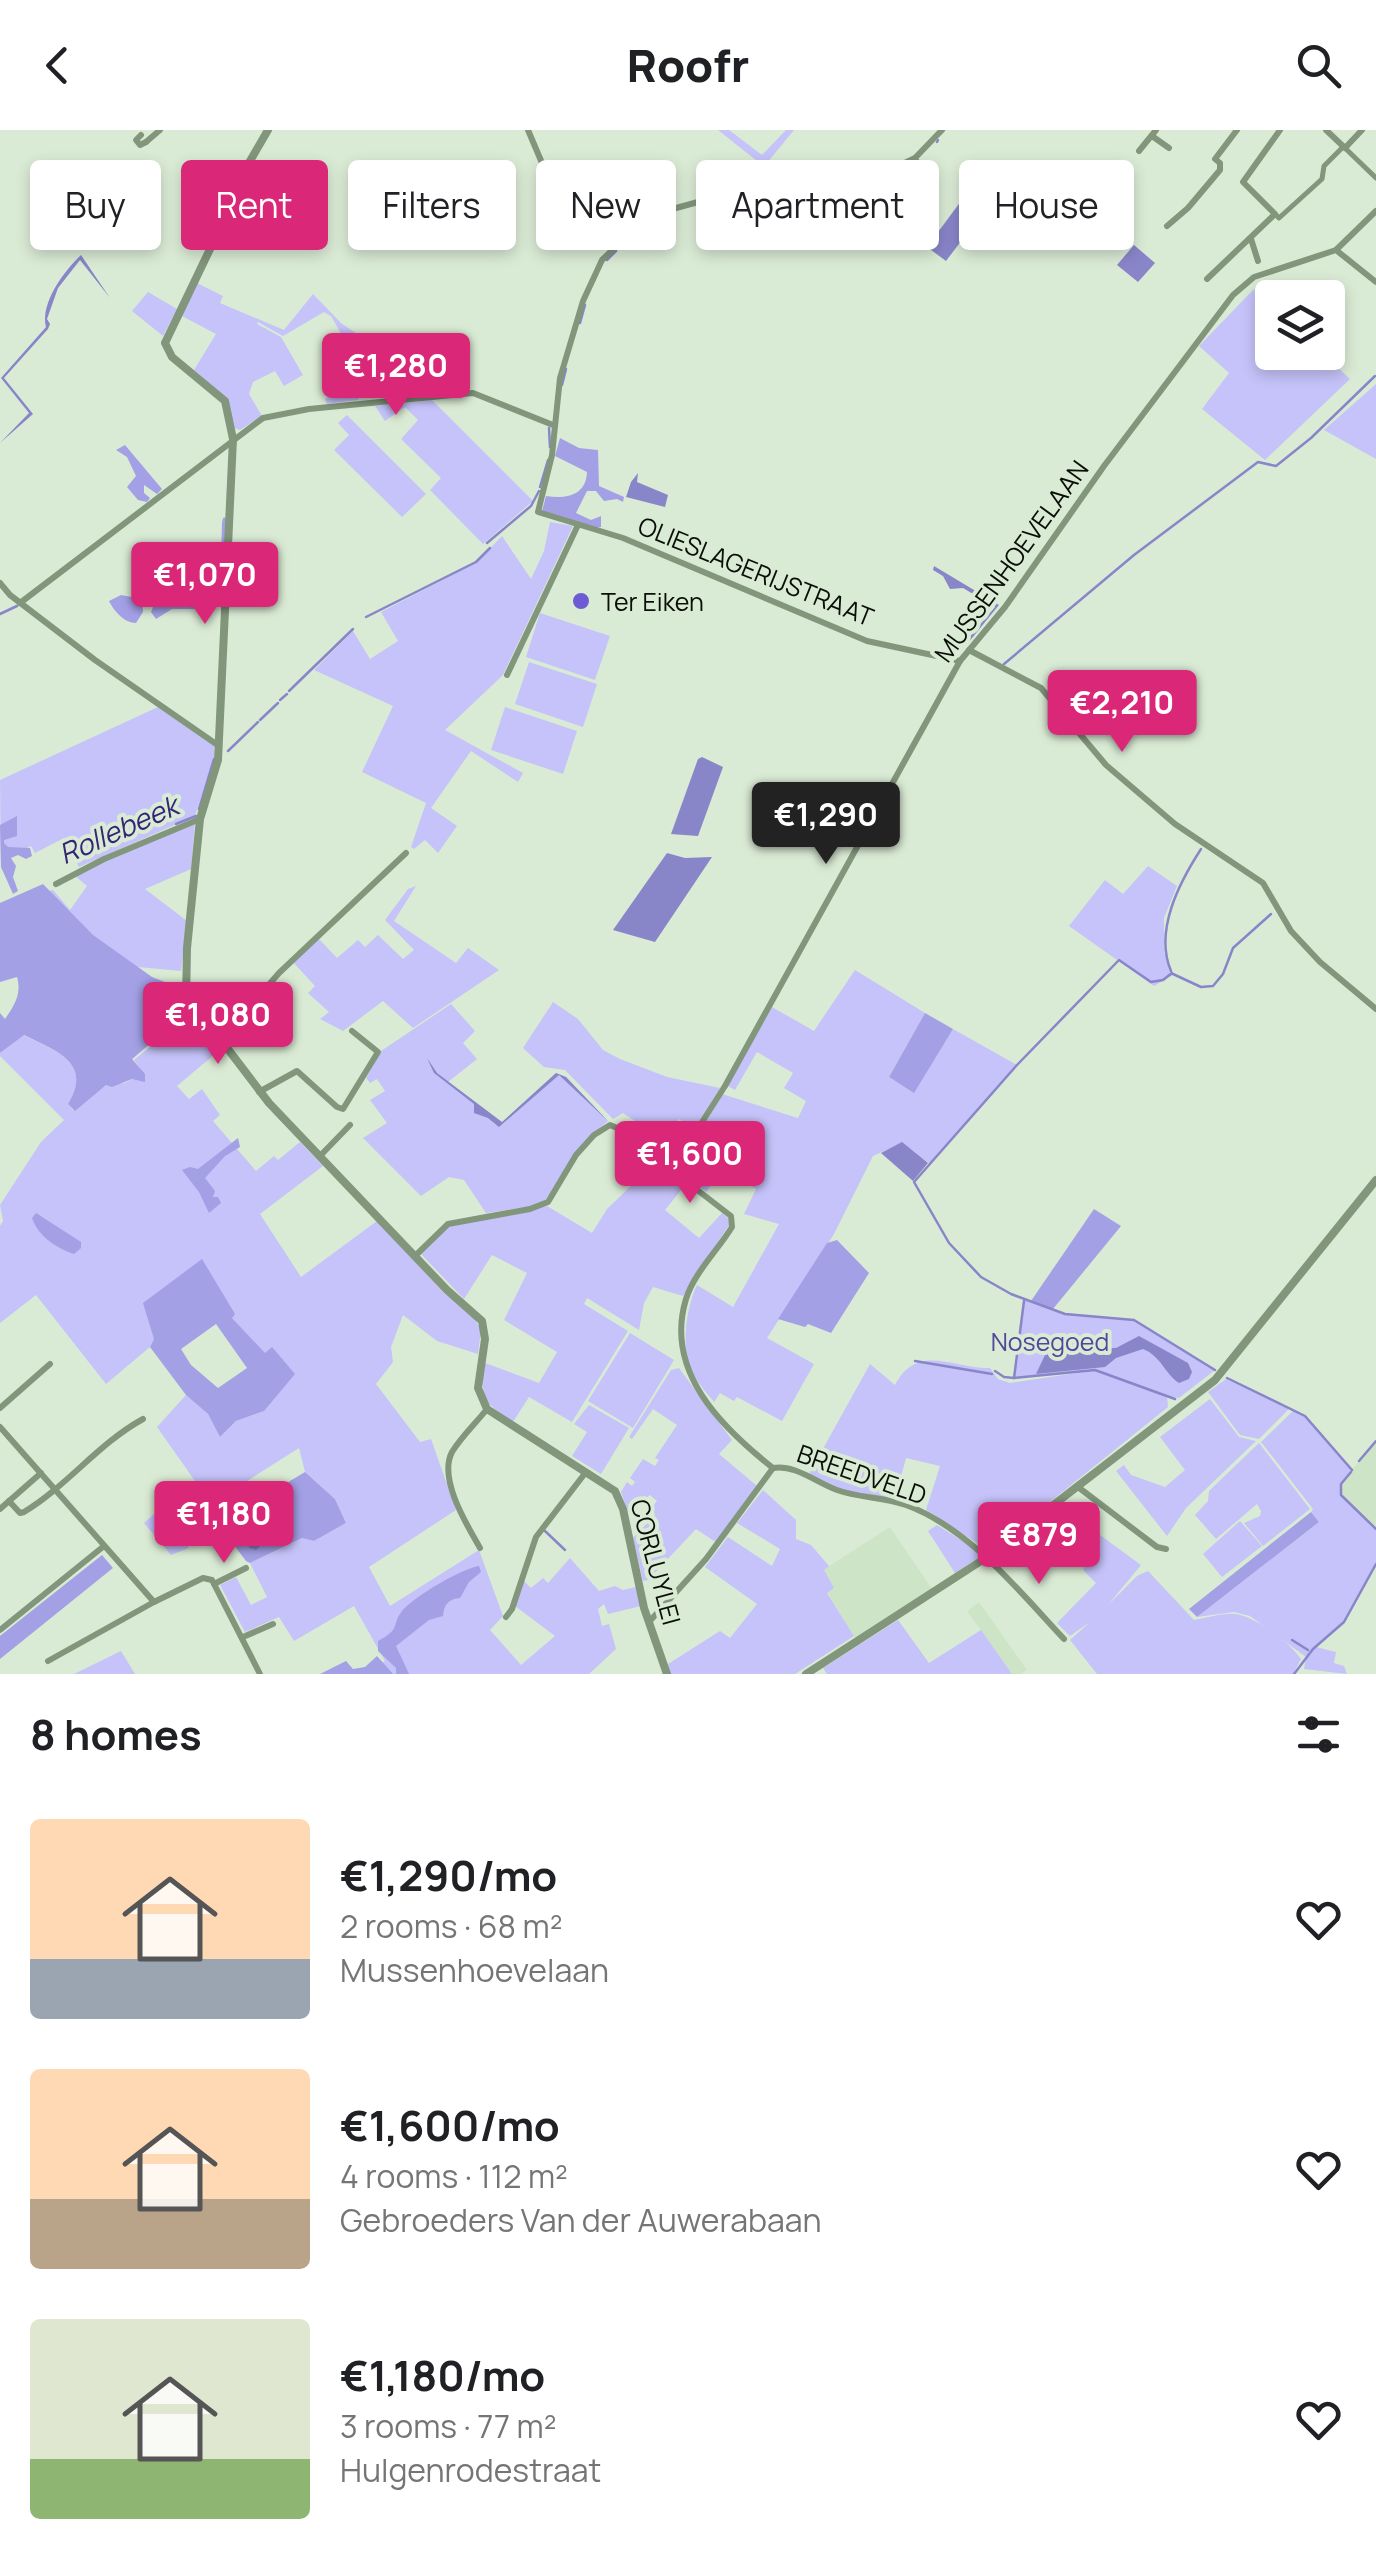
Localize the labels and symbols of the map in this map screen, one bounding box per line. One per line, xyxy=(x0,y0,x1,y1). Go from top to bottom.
pin: €1,280 xyxy=(315,333,477,418)
street label: MUSSENHOEVELAAN xyxy=(926,453,1096,669)
street label: OLIESLAGERIJSTRAAT xyxy=(633,508,879,634)
pin: €1,070 xyxy=(124,542,286,627)
place label: Ter Eiken xyxy=(601,584,704,619)
marker: Ter Eiken xyxy=(570,590,592,612)
pin: €2,210 xyxy=(1041,670,1203,755)
pin: €1,290 xyxy=(745,782,907,867)
water label: Rollebeek xyxy=(52,784,187,872)
pin: €1,080 xyxy=(137,982,299,1067)
pin: €1,600 xyxy=(609,1121,771,1206)
park label: Nosegoed xyxy=(991,1324,1109,1359)
street label: BREEDVELD xyxy=(793,1436,931,1512)
pin: €1,180 xyxy=(143,1481,305,1566)
street label: CORLUYLEI xyxy=(622,1495,690,1629)
pin: €879 xyxy=(980,1502,1098,1587)

